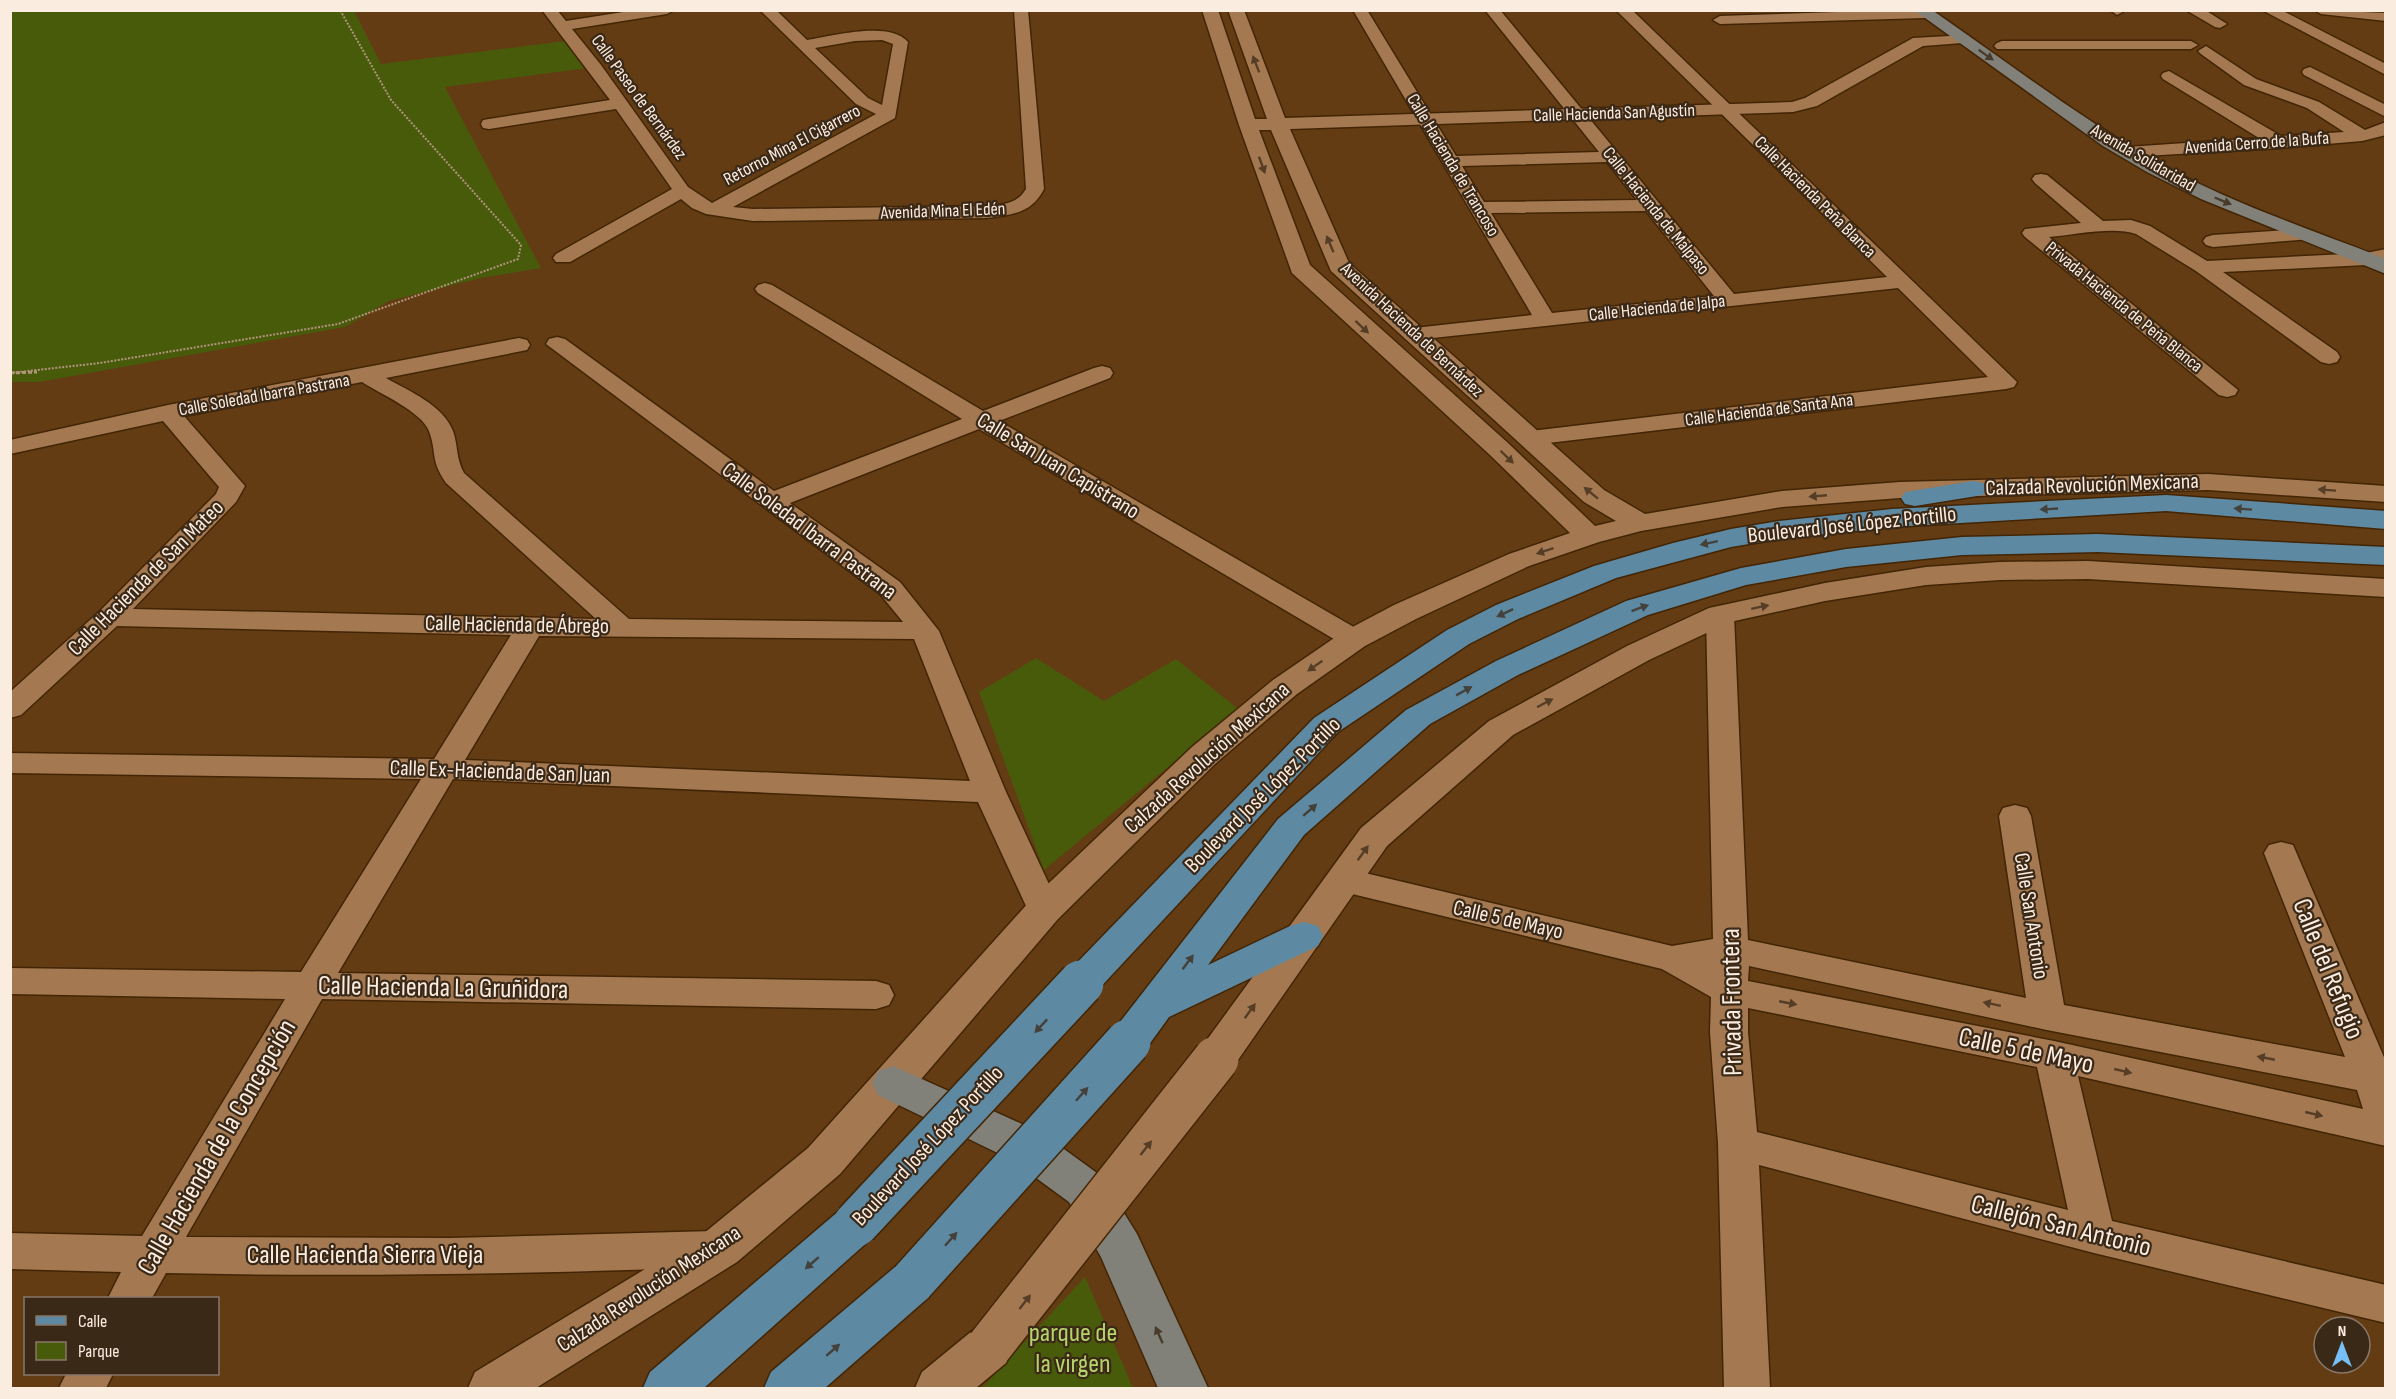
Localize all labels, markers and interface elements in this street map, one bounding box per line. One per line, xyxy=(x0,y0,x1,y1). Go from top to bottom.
street label: Calle Paseo de Bernárdez xyxy=(587,30,692,164)
one-way arrow xyxy=(1978,49,1994,61)
one-way arrow xyxy=(1251,55,1260,73)
street label: Calle Hacienda de Trancoso xyxy=(1402,90,1504,240)
street label: Retorno Mina El Cigarrero xyxy=(720,100,864,190)
street label: Calle Hacienda San Agustín xyxy=(1533,100,1695,126)
street label: Avenida Solidaridad xyxy=(2086,119,2199,196)
street label: Avenida Cerro de la Bufa xyxy=(2183,127,2330,159)
street label: Calle Hacienda Peña Blanca xyxy=(1750,132,1880,262)
street label: Calle Hacienda de Malpaso xyxy=(1598,143,1714,279)
one-way arrow xyxy=(1258,156,1268,174)
one-way arrow xyxy=(2215,197,2232,206)
street label: Avenida Mina El Edén xyxy=(879,198,1006,224)
one-way arrow xyxy=(1325,236,1334,253)
street label: Privada Hacienda de Peña Blanca xyxy=(2041,237,2207,377)
street label: Avenida Hacienda de Bernárdez xyxy=(1336,258,1488,402)
street label: Calle Hacienda de Jalpa xyxy=(1588,290,1726,326)
one-way arrow xyxy=(1355,319,1369,333)
street label: Calle Soledad Ibarra Pastrana xyxy=(177,370,351,420)
street label: Calle Hacienda de Santa Ana xyxy=(1684,389,1854,431)
street label: Calle San Juan Capistrano xyxy=(972,407,1144,525)
one-way arrow xyxy=(1500,450,1515,464)
street label: Calle Soledad Ibarra Pastrana xyxy=(716,456,902,606)
street label: Calzada Revolución Mexicana xyxy=(1985,468,2199,502)
one-way arrow xyxy=(2318,485,2337,495)
one-way arrow xyxy=(1584,487,1599,499)
one-way arrow xyxy=(1808,491,1827,501)
street label: Calle Hacienda de San Mateo xyxy=(62,494,230,662)
street label: Boulevard José López Portillo xyxy=(1746,501,1958,549)
one-way arrow xyxy=(2039,505,2058,514)
one-way arrow xyxy=(2234,505,2253,514)
one-way arrow xyxy=(1699,539,1718,548)
one-way arrow xyxy=(1536,547,1554,556)
one-way arrow xyxy=(1751,601,1770,611)
one-way arrow xyxy=(1631,602,1649,612)
one-way arrow xyxy=(1497,609,1514,618)
street label: Calle Hacienda de Ábrego xyxy=(425,610,609,640)
one-way arrow xyxy=(1307,660,1323,671)
street label: Calzada Revolución Mexicana xyxy=(1119,677,1295,839)
one-way arrow xyxy=(1456,686,1472,697)
one-way arrow xyxy=(1537,698,1554,708)
street label: Boulevard José López Portillo xyxy=(1179,711,1347,879)
street label: Calle Ex-Hacienda de San Juan xyxy=(389,755,611,789)
one-way arrow xyxy=(1302,804,1317,817)
one-way arrow xyxy=(1357,845,1369,860)
street label: Calle San Antonio xyxy=(2008,851,2054,981)
street label: Calle 5 de Mayo xyxy=(1450,894,1566,946)
street label: Calle del Refugio xyxy=(2285,894,2371,1044)
street label: Privada Frontera xyxy=(1715,928,1749,1076)
one-way arrow xyxy=(1182,954,1194,969)
street label: Calle Hacienda La Gruñidora xyxy=(317,970,569,1006)
one-way arrow xyxy=(1779,998,1798,1008)
one-way arrow xyxy=(1983,999,2002,1009)
one-way arrow xyxy=(1244,1004,1256,1020)
street label: Calle Hacienda de la Concepción xyxy=(131,1014,303,1280)
one-way arrow xyxy=(1034,1018,1048,1033)
street label: Calle 5 de Mayo xyxy=(1955,1021,2097,1081)
one-way arrow xyxy=(2257,1053,2276,1062)
street label: Boulevard José López Portillo xyxy=(847,1060,1009,1232)
one-way arrow xyxy=(2114,1067,2133,1077)
one-way arrow xyxy=(1075,1087,1088,1102)
one-way arrow xyxy=(2304,1110,2323,1119)
one-way arrow xyxy=(1139,1141,1151,1156)
street label: Callejón San Antonio xyxy=(1968,1188,2154,1264)
street label: Calzada Revolución Mexicana xyxy=(552,1220,746,1358)
one-way arrow xyxy=(944,1231,958,1246)
street label: Calle Hacienda Sierra Vieja xyxy=(247,1239,483,1271)
one-way arrow xyxy=(805,1256,820,1269)
one-way arrow xyxy=(1018,1294,1030,1309)
legend xyxy=(24,1297,219,1375)
text: Calle xyxy=(78,1311,107,1332)
north arrow xyxy=(2312,1315,2372,1375)
park label: parque de la virgen xyxy=(1029,1317,1117,1380)
text: N xyxy=(2338,1322,2346,1341)
one-way arrow xyxy=(1154,1326,1163,1344)
text: Parque xyxy=(78,1341,119,1362)
one-way arrow xyxy=(825,1344,840,1357)

